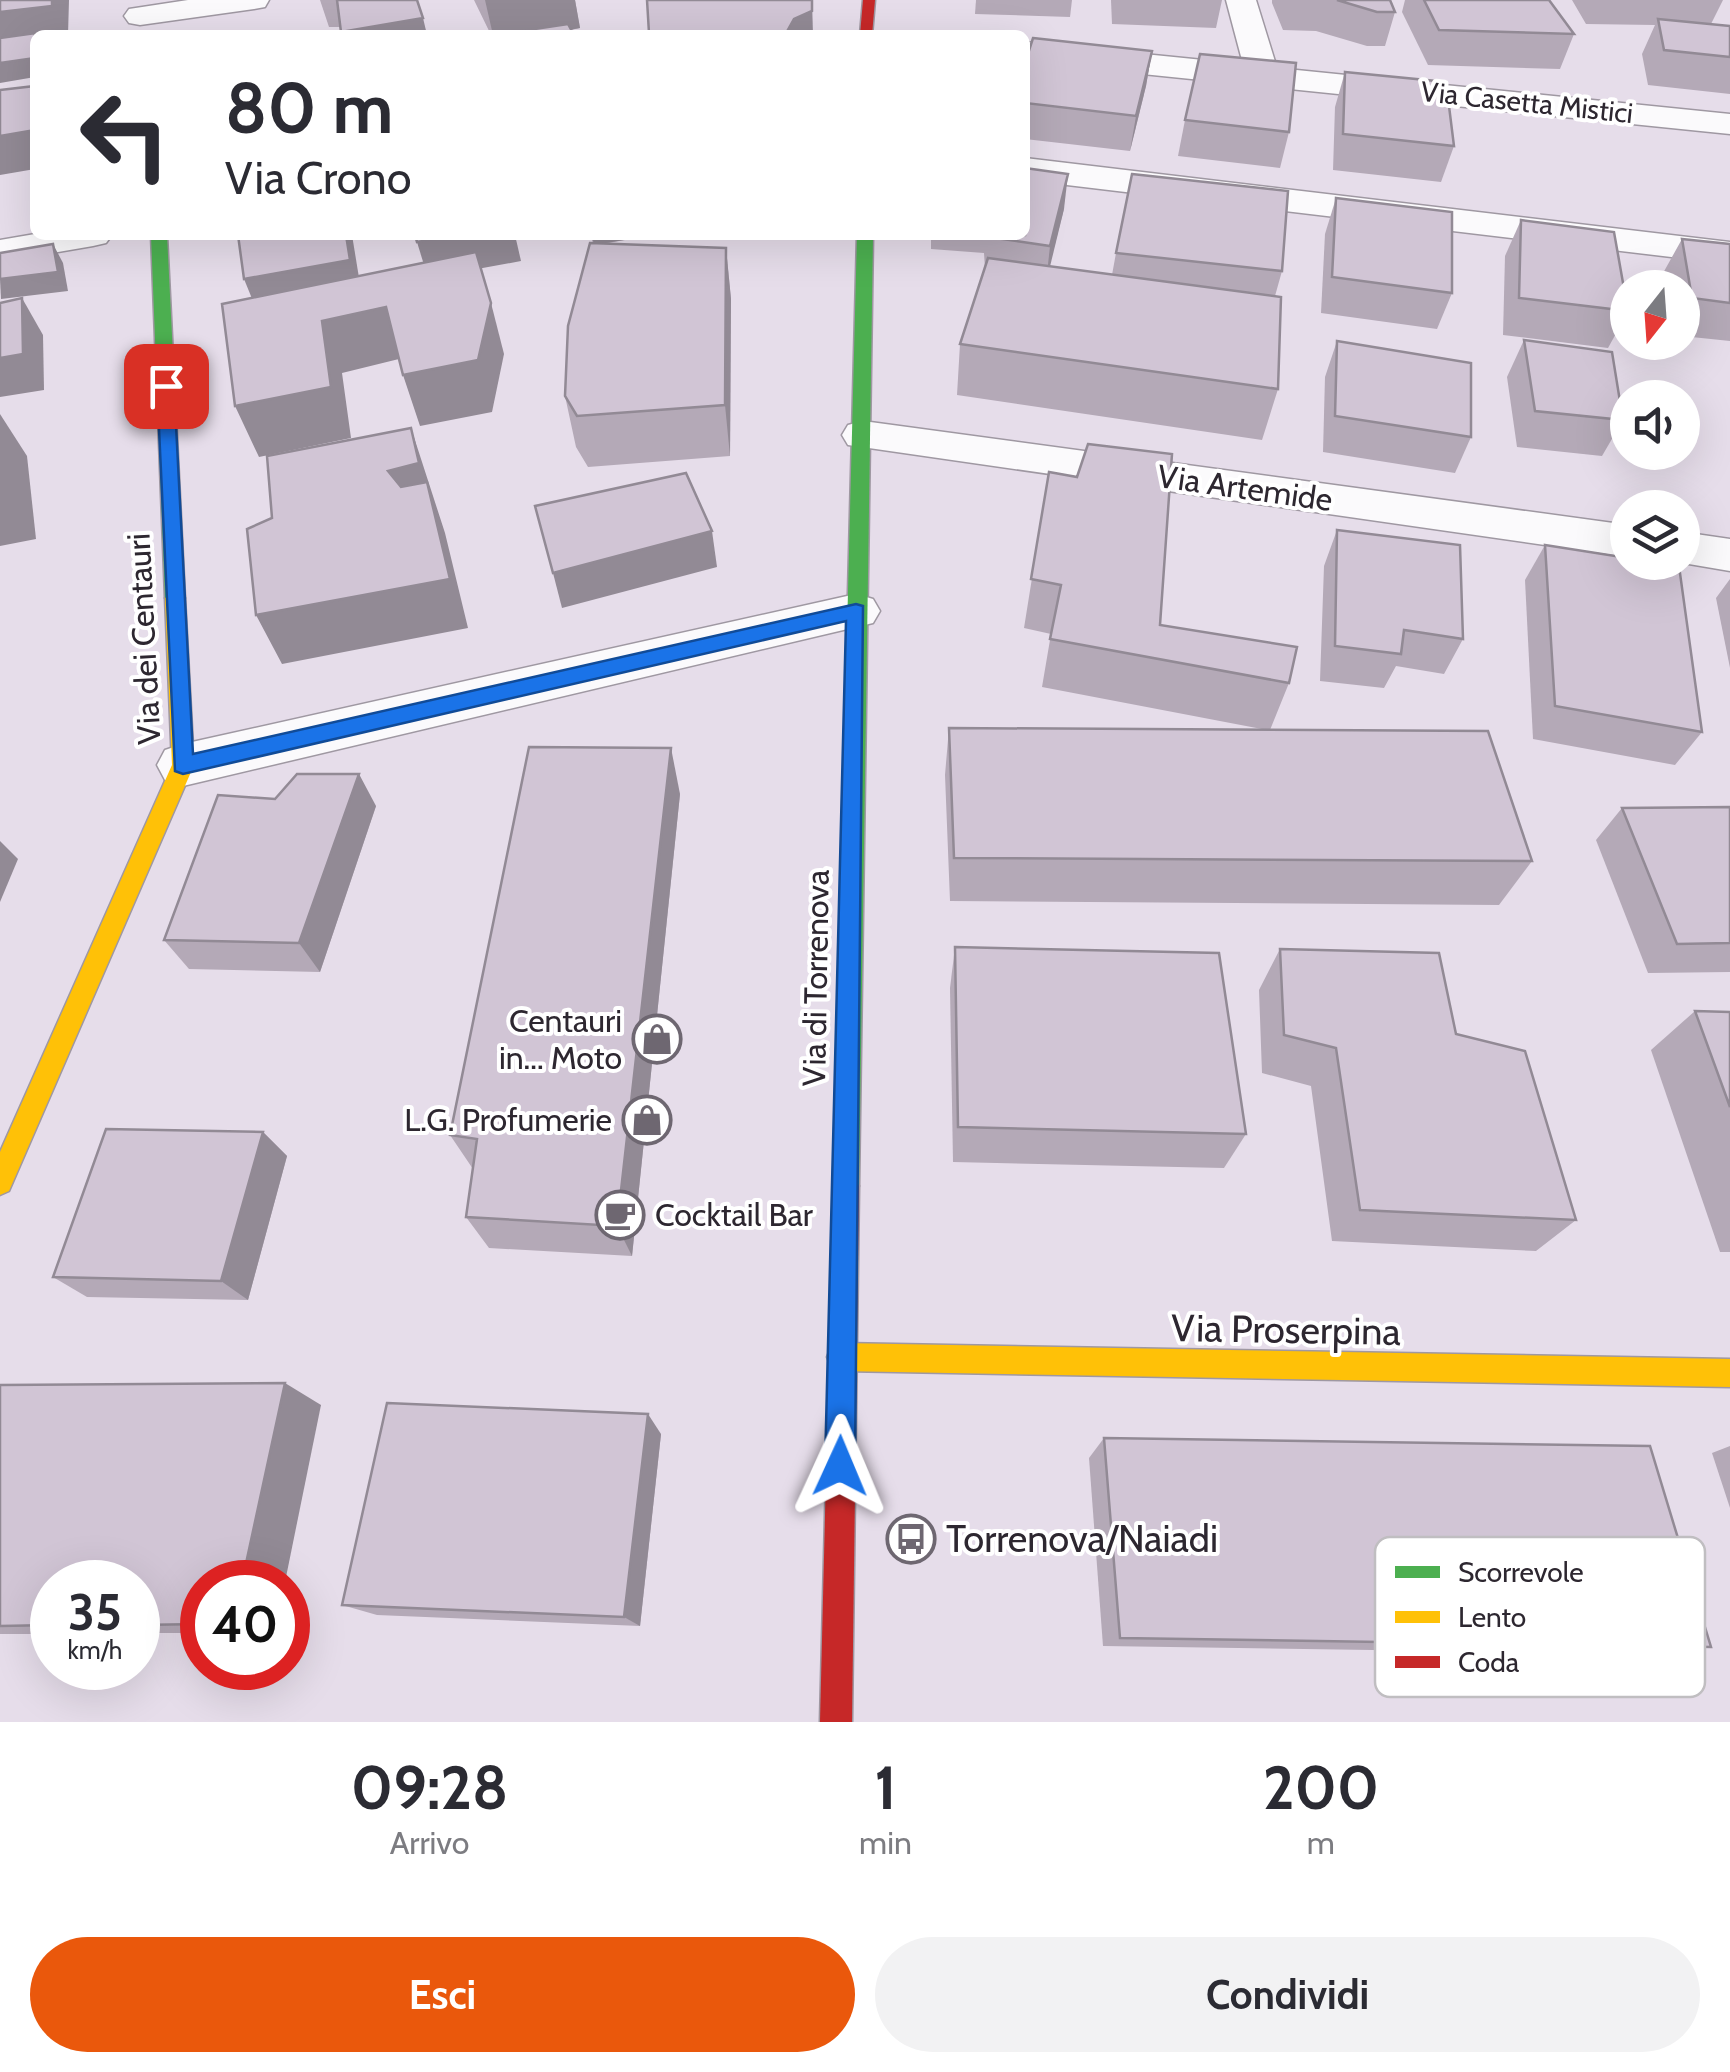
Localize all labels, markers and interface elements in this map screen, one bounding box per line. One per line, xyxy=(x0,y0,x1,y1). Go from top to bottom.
text: 80 m xyxy=(225,65,393,151)
icon: left xyxy=(60,70,190,200)
street label: Via Casetta Mistici xyxy=(1419,74,1635,130)
text: Via Crono xyxy=(225,151,411,205)
north arrow xyxy=(1610,270,1700,360)
map controls xyxy=(1610,270,1700,580)
pin xyxy=(124,344,209,429)
icon: arrive xyxy=(139,359,194,414)
button: sound xyxy=(1610,380,1700,470)
street label: Via Artemide xyxy=(1155,456,1335,519)
button: layers xyxy=(1610,490,1700,580)
street label: Via dei Centauri xyxy=(118,532,169,746)
street label: Via di Torrenova xyxy=(794,869,837,1087)
place label: Centauri in... Moto xyxy=(499,1001,622,1077)
shop icon: Centauri in... Moto xyxy=(631,1013,683,1065)
shop icon: L.G. Profumerie xyxy=(621,1094,673,1146)
place label: L.G. Profumerie xyxy=(404,1100,612,1139)
cafe icon: Cocktail Bar xyxy=(594,1189,646,1241)
place label: Cocktail Bar xyxy=(655,1195,814,1234)
street label: Via Proserpina xyxy=(1171,1304,1401,1355)
position arrow xyxy=(788,1414,892,1518)
bus stop icon: Torrenova/Naiadi xyxy=(885,1513,937,1565)
place label: Torrenova/Naiadi xyxy=(946,1515,1218,1562)
legend xyxy=(1375,1537,1705,1697)
text: Scorrevole xyxy=(1458,1555,1584,1589)
speed limit sign: 40 xyxy=(180,1560,310,1690)
text: 35 xyxy=(68,1582,122,1643)
text: Lento xyxy=(1458,1600,1526,1634)
text: km/h xyxy=(68,1635,122,1665)
text: Coda xyxy=(1458,1645,1520,1679)
text: 09:28 xyxy=(351,1751,508,1824)
text: 1 xyxy=(874,1751,897,1824)
text: 200 xyxy=(1263,1751,1379,1824)
text: Arrivo xyxy=(390,1823,469,1862)
text: min xyxy=(859,1823,912,1862)
text: m xyxy=(1307,1823,1335,1862)
button: Esci xyxy=(30,1937,855,2052)
button: Condividi xyxy=(875,1937,1700,2052)

